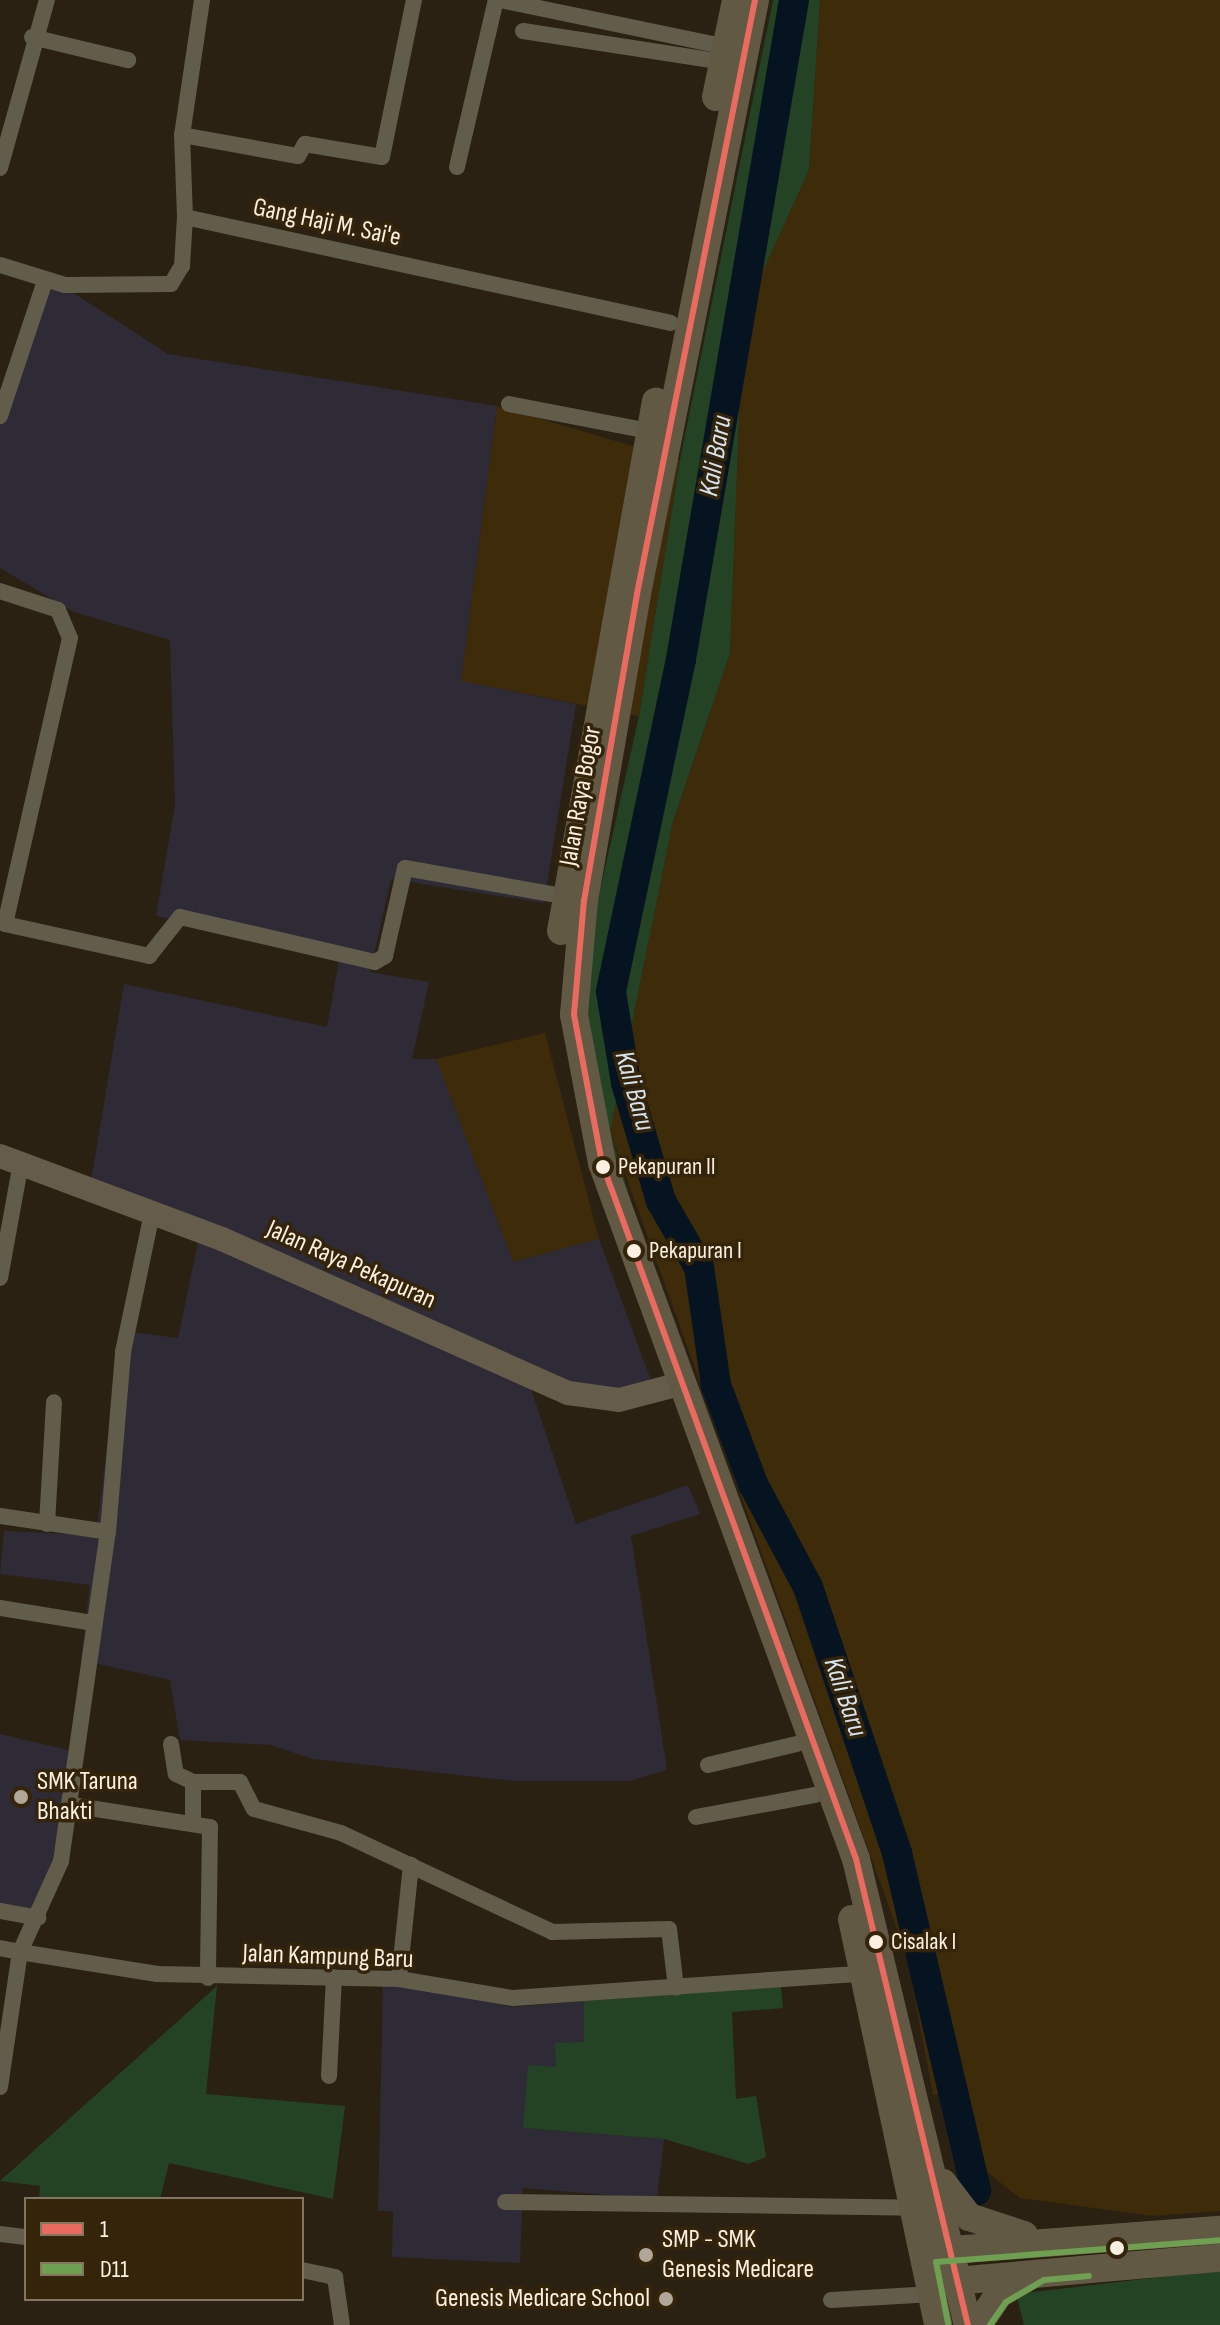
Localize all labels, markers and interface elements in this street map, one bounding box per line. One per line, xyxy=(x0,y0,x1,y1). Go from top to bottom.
street label: Gang Haji M. Sai'e xyxy=(250,192,404,254)
water label: Kali Baru xyxy=(692,413,740,499)
street label: Jalan Raya Bogor xyxy=(553,724,609,868)
water label: Kali Baru xyxy=(607,1047,661,1135)
place label: Pekapuran II xyxy=(618,1153,716,1181)
marker: Pekapuran II xyxy=(595,1159,611,1175)
street label: Jalan Raya Pekapuran xyxy=(262,1214,440,1316)
place label: Pekapuran I xyxy=(649,1237,742,1265)
marker: Pekapuran I xyxy=(626,1243,642,1259)
water label: Kali Baru xyxy=(816,1653,874,1741)
place label: SMK Taruna Bhakti xyxy=(37,1766,138,1828)
marker: SMK Taruna Bhakti xyxy=(12,1788,30,1806)
place label: Cisalak I xyxy=(891,1928,956,1956)
marker: Cisalak I xyxy=(868,1934,884,1950)
street label: Jalan Kampung Baru xyxy=(242,1938,414,1976)
legend xyxy=(24,2197,304,2301)
text: 1 xyxy=(100,2215,108,2244)
place label: SMP - SMK Genesis Medicare xyxy=(662,2224,814,2286)
unlabelled marker xyxy=(1109,2240,1125,2256)
marker: SMP - SMK Genesis Medicare xyxy=(637,2246,655,2264)
text: D11 xyxy=(100,2255,129,2284)
place label: Genesis Medicare School xyxy=(435,2283,650,2315)
marker: Genesis Medicare School xyxy=(657,2290,675,2308)

